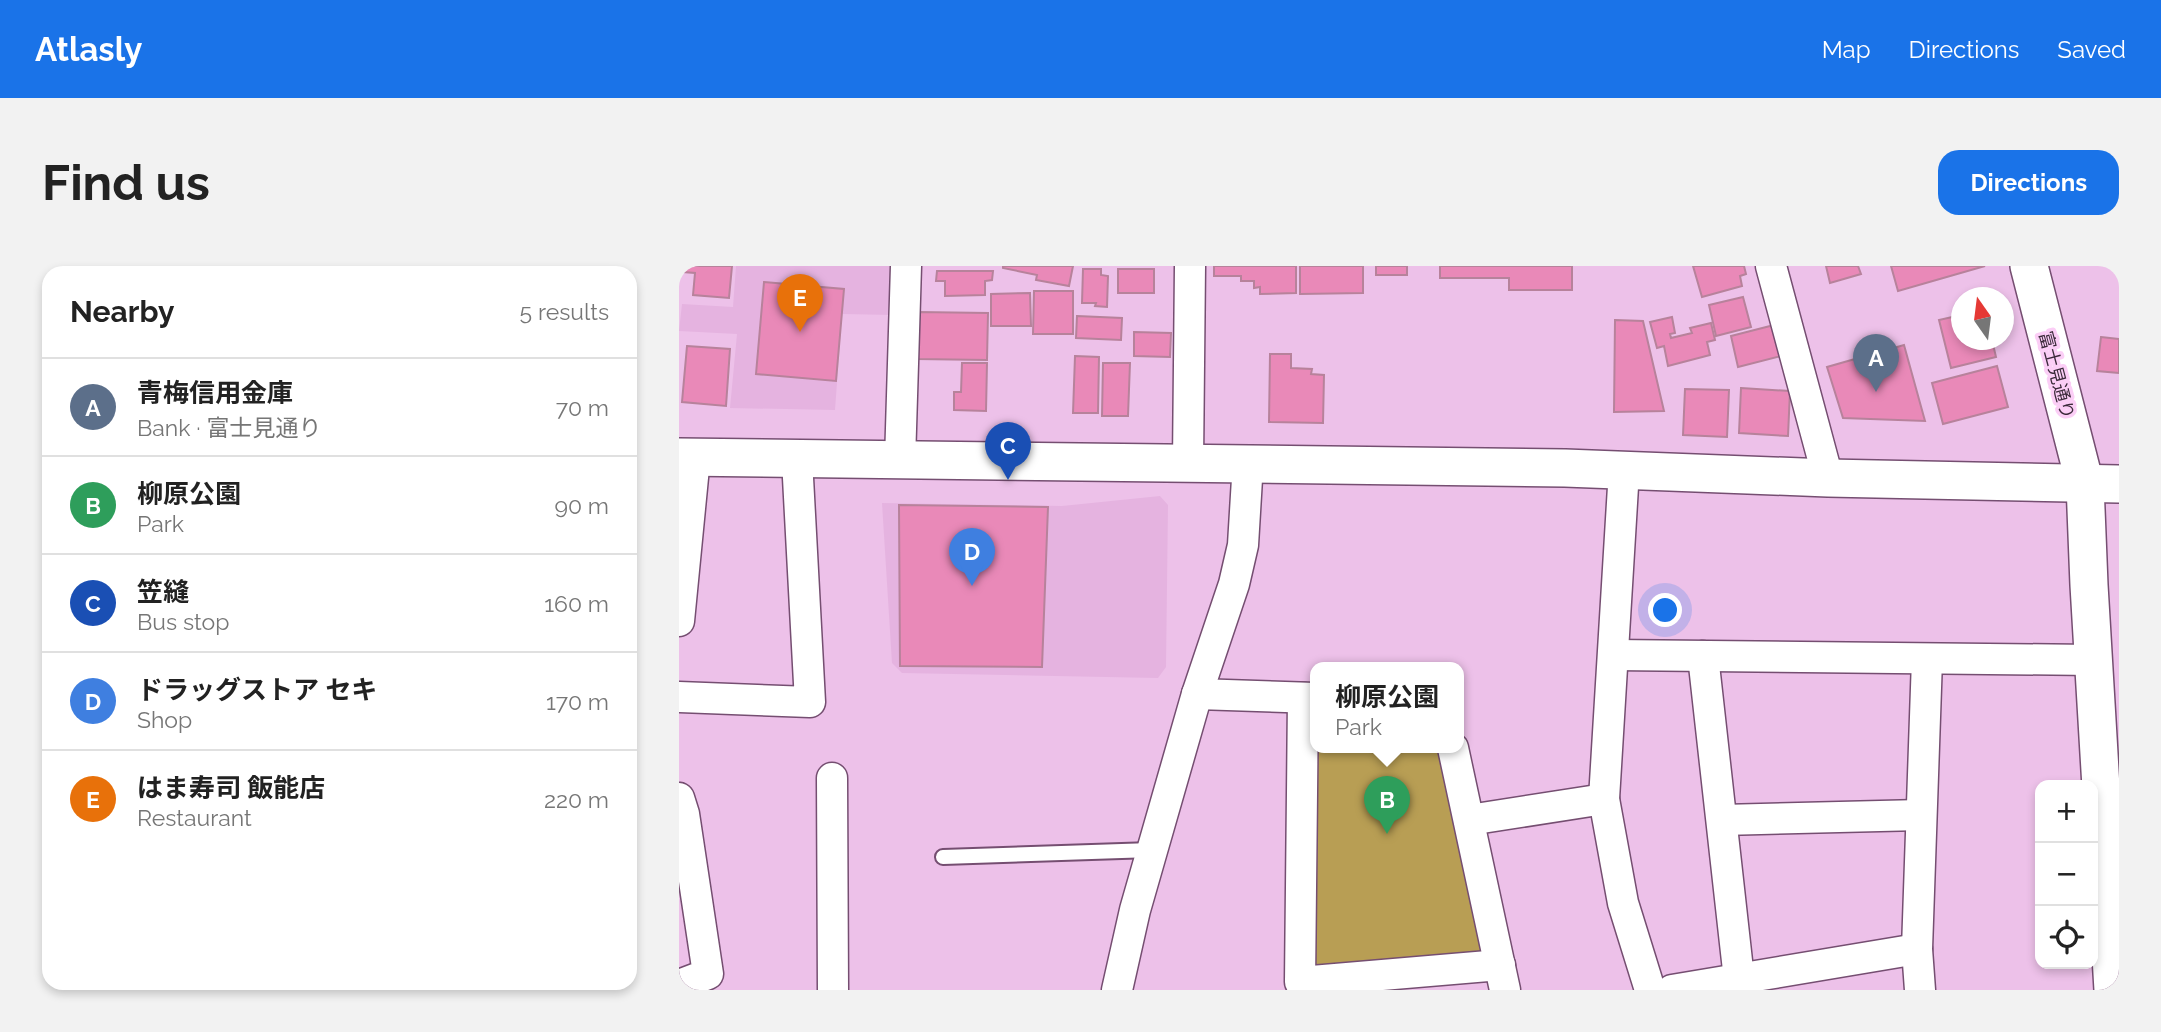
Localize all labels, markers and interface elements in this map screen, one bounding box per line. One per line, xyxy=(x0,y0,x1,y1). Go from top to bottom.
text: Atlasly xyxy=(35,30,142,69)
text: Map xyxy=(1822,35,1871,64)
text: Directions xyxy=(1909,35,2019,64)
text: Saved xyxy=(2057,35,2126,64)
button: Directions xyxy=(1938,150,2119,215)
text: Find us xyxy=(42,154,210,211)
pin: E xyxy=(777,274,823,332)
north arrow xyxy=(1951,287,2014,350)
text: Nearby xyxy=(70,294,174,329)
text: 5 results xyxy=(520,298,609,325)
street label: 富士見通り xyxy=(2035,329,2079,421)
pin: A xyxy=(1853,334,1899,392)
text: 青梅信用金庫 xyxy=(137,378,293,408)
text: A xyxy=(85,394,101,421)
text: 70 m xyxy=(556,394,609,421)
text: Bank · 富士見通り xyxy=(137,414,322,441)
pin: C xyxy=(985,422,1031,480)
text: 柳原公園 xyxy=(137,479,241,509)
text: B xyxy=(85,492,101,519)
text: 90 m xyxy=(554,492,609,519)
text: Park xyxy=(137,510,184,537)
pin: D xyxy=(949,528,995,586)
text: 笠縫 xyxy=(137,577,189,607)
text: C xyxy=(85,590,101,617)
text: 160 m xyxy=(544,590,609,617)
your location xyxy=(1648,593,1682,627)
text: Bus stop xyxy=(137,608,229,635)
popup xyxy=(1310,662,1464,753)
text: ドラッグストア セキ xyxy=(137,675,377,705)
text: 柳原公園 xyxy=(1335,682,1439,712)
text: D xyxy=(85,688,101,715)
text: 170 m xyxy=(546,688,609,715)
text: Shop xyxy=(137,706,192,733)
text: Park xyxy=(1335,713,1382,740)
text: はま寿司 飯能店 xyxy=(137,773,325,803)
pin: B xyxy=(1364,776,1410,834)
map controls xyxy=(2035,780,2098,969)
button: + xyxy=(2035,780,2098,843)
text: E xyxy=(86,786,100,813)
text: 220 m xyxy=(544,786,609,813)
text: Restaurant xyxy=(137,804,252,831)
button: − xyxy=(2035,843,2098,906)
button: locate xyxy=(2035,906,2098,969)

